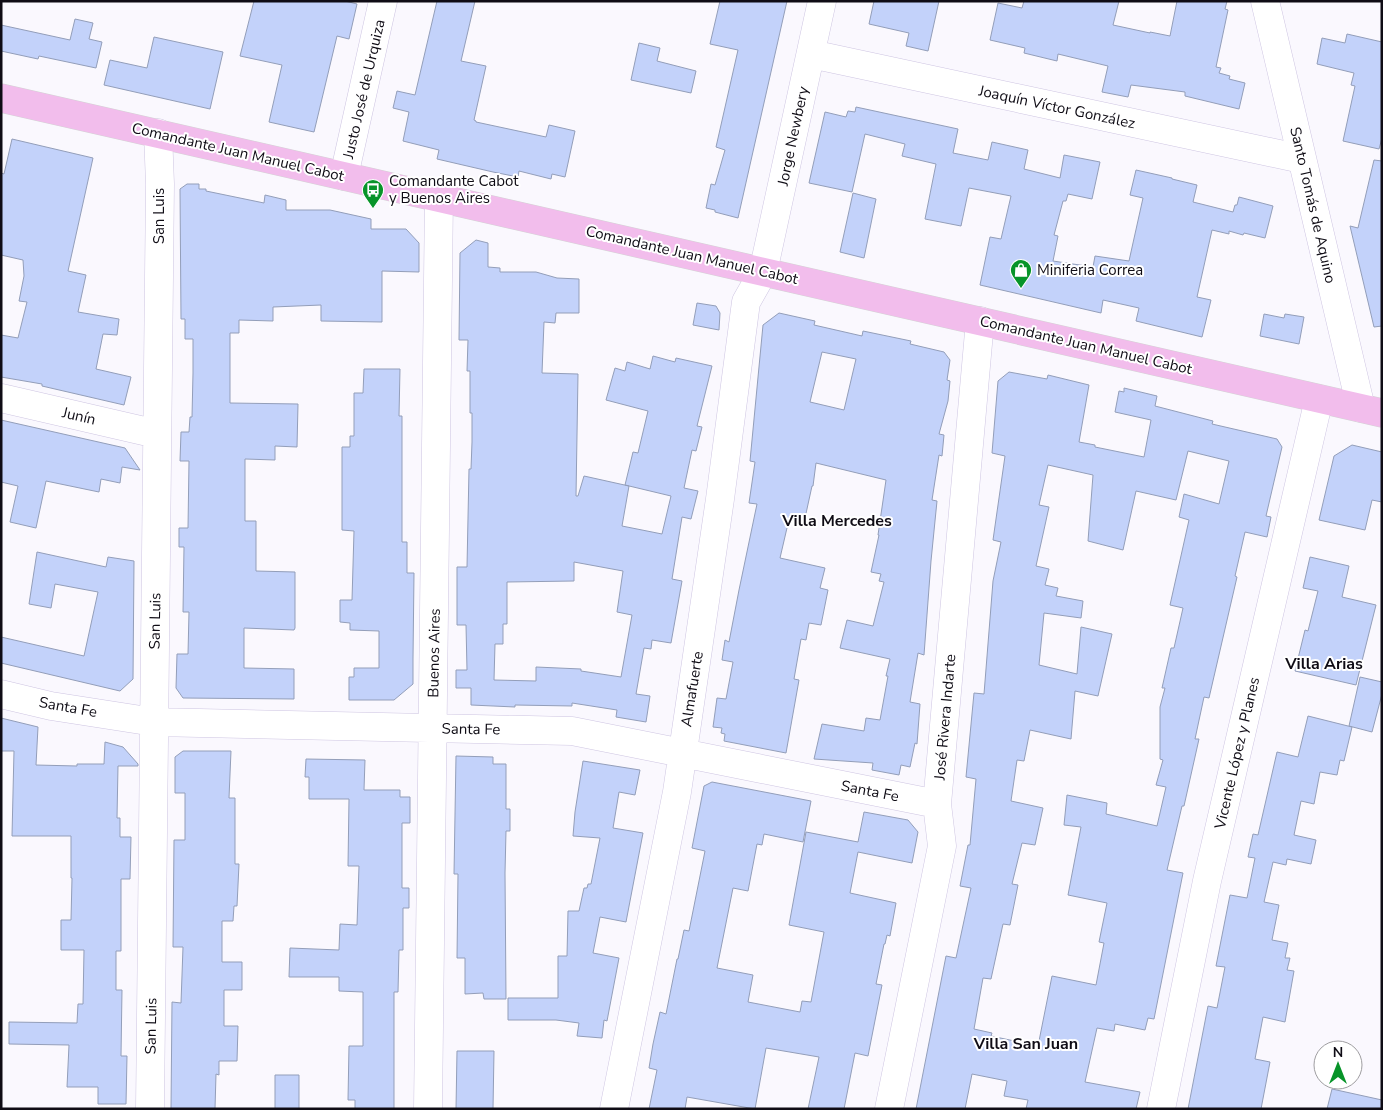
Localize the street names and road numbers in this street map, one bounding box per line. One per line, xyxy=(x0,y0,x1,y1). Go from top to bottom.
street label: Justo José de Urquiza xyxy=(338,17,390,162)
street label: Joaquín Víctor González xyxy=(976,80,1137,133)
street label: Jorge Newbery xyxy=(773,84,813,188)
street label: Comandante Juan Manuel Cabot xyxy=(130,118,347,186)
street label: Santo Tomás de Aquino xyxy=(1285,125,1341,285)
street label: San Luis xyxy=(149,188,169,244)
street label: Comandante Juan Manuel Cabot xyxy=(584,221,801,289)
street label: Comandante Juan Manuel Cabot xyxy=(978,311,1195,379)
street label: Junín xyxy=(59,402,98,430)
street label: San Luis xyxy=(145,593,165,649)
street label: Buenos Aires xyxy=(423,608,445,698)
street label: Almafuerte xyxy=(676,650,708,728)
street label: José Rivera Indarte xyxy=(929,653,960,782)
street label: Vicente López y Planes xyxy=(1210,675,1264,832)
street label: Santa Fe xyxy=(37,692,99,722)
street label: Santa Fe xyxy=(441,718,501,740)
street label: Santa Fe xyxy=(839,776,901,806)
street label: San Luis xyxy=(141,998,161,1054)

